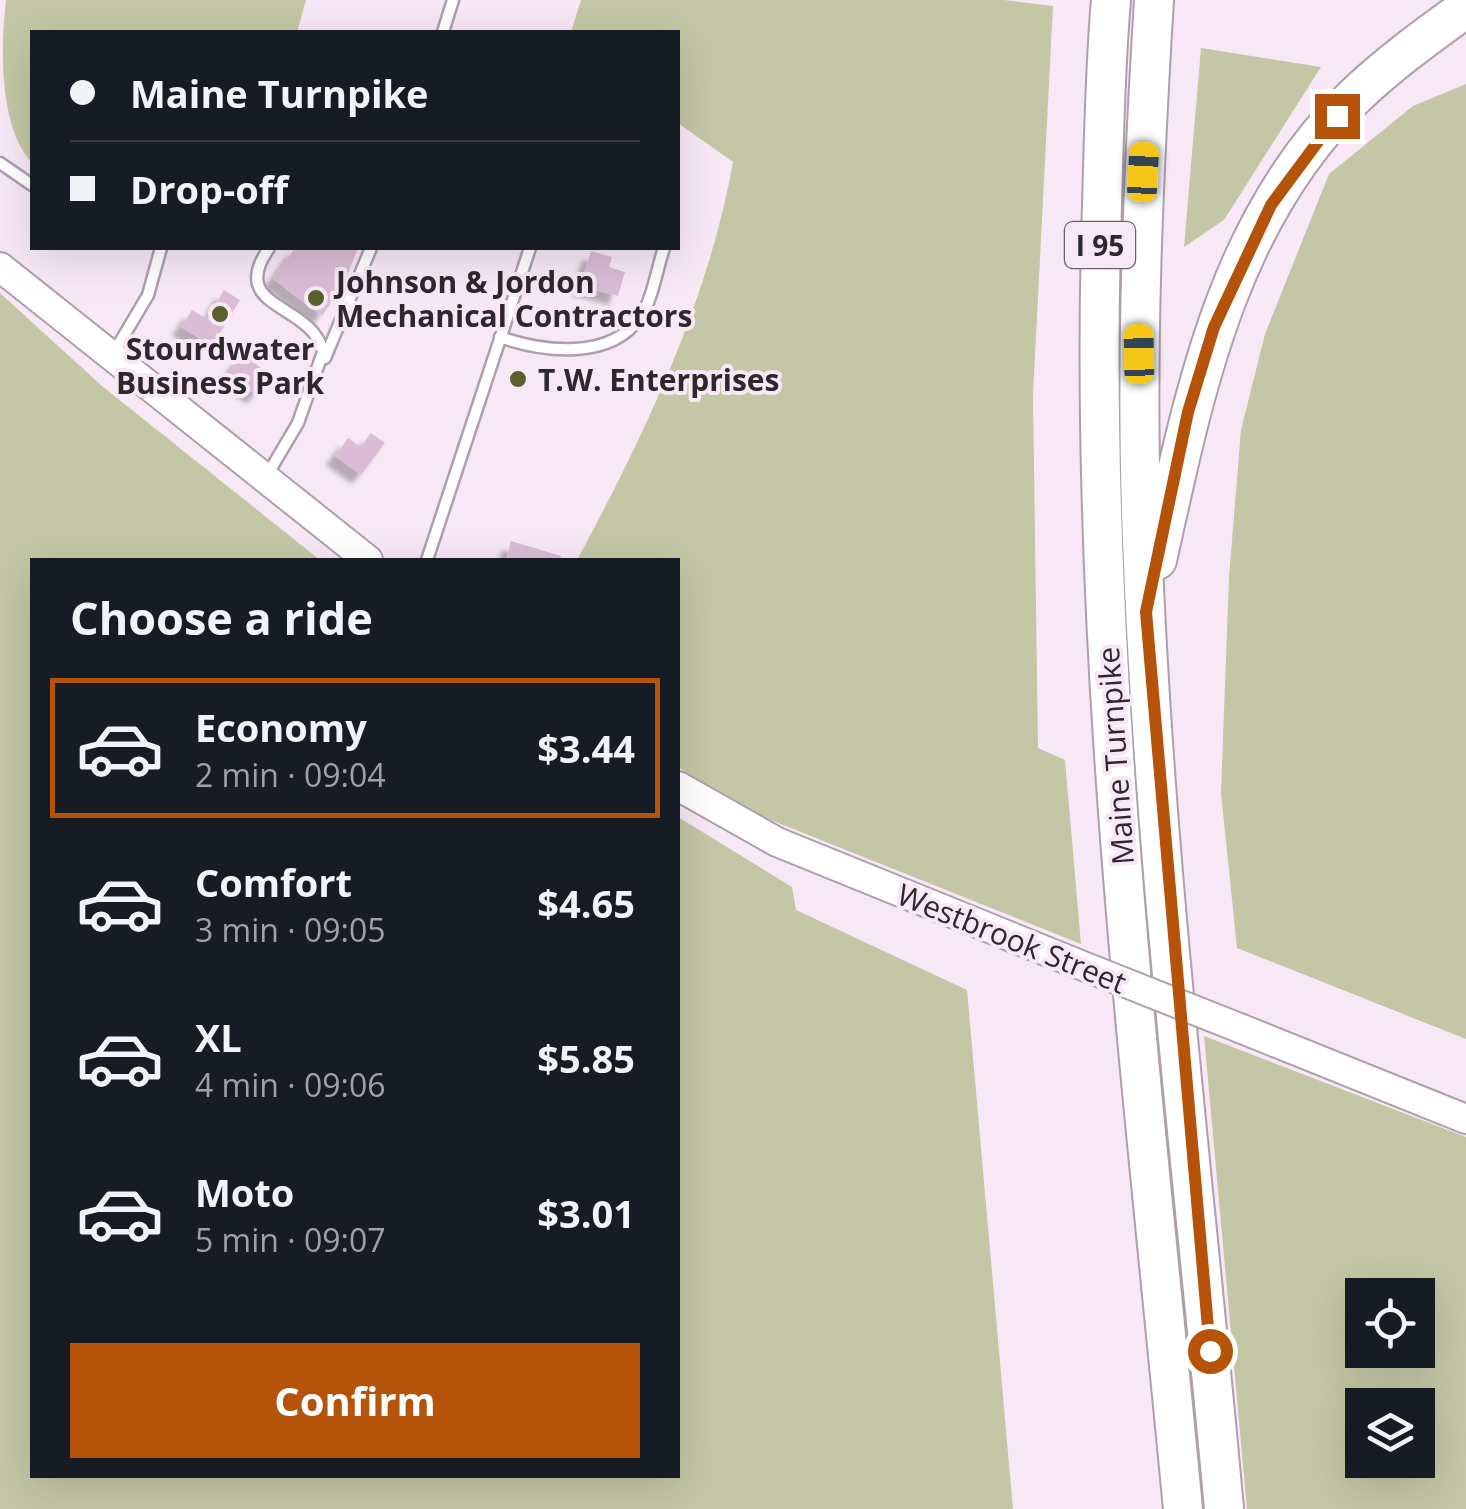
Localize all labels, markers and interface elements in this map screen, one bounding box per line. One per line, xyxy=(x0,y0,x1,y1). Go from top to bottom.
text: Maine Turnpike xyxy=(130,67,429,119)
route end xyxy=(1315,94,1360,139)
car xyxy=(1126,141,1160,203)
text: Drop-off xyxy=(130,163,288,215)
road number: I 95 xyxy=(1065,222,1135,268)
place label: Johnson & Jordon Mechanical Contractors xyxy=(333,261,692,336)
marker: Johnson & Jordon Mechanical Contractors xyxy=(305,287,327,309)
marker: Stourdwater Business Park xyxy=(209,303,231,325)
car xyxy=(1123,324,1155,384)
place label: Stourdwater Business Park xyxy=(116,328,324,403)
place label: T.W. Enterprises xyxy=(538,359,779,400)
marker: T.W. Enterprises xyxy=(507,368,529,390)
text: Choose a ride xyxy=(70,587,373,648)
street label: Maine Turnpike xyxy=(1087,646,1143,866)
text: Economy xyxy=(195,701,367,753)
icon: car xyxy=(75,703,165,793)
text: $3.44 xyxy=(537,722,635,774)
text: 2 min · 09:04 xyxy=(195,753,386,796)
text: Comfort xyxy=(195,856,352,908)
icon: car xyxy=(75,858,165,948)
street label: Westbrook Street xyxy=(891,873,1133,1003)
text: $4.65 xyxy=(537,877,635,929)
text: 3 min · 09:05 xyxy=(195,908,386,951)
text: XL xyxy=(195,1011,242,1063)
icon: car xyxy=(75,1013,165,1103)
text: $5.85 xyxy=(537,1032,635,1084)
text: 4 min · 09:06 xyxy=(195,1063,386,1106)
text: Moto xyxy=(195,1166,294,1218)
icon: car xyxy=(75,1168,165,1258)
text: $3.01 xyxy=(537,1187,635,1239)
text: 5 min · 09:07 xyxy=(195,1218,386,1261)
map controls xyxy=(1345,1278,1435,1478)
button: locate xyxy=(1345,1278,1435,1368)
route start xyxy=(1188,1329,1233,1374)
button: Confirm xyxy=(70,1343,640,1458)
button: layers xyxy=(1345,1388,1435,1478)

